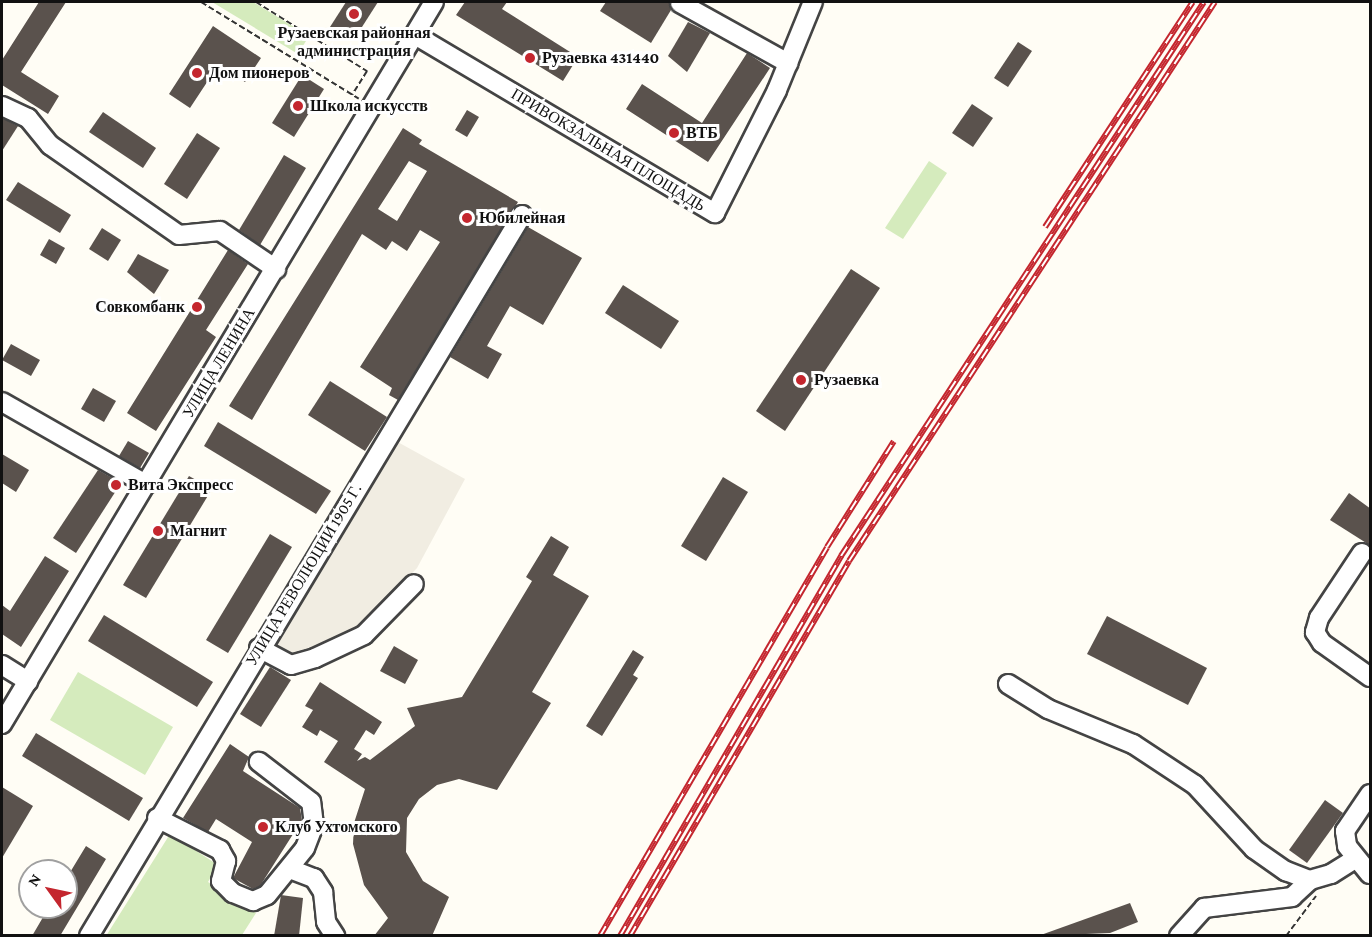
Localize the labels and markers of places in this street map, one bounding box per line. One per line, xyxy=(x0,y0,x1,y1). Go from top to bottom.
marker: Рузаевская районная администрация xyxy=(347,7,361,21)
place label: Рузаевская районная администрация xyxy=(277,23,431,61)
place label: Рузаевка 431440 xyxy=(542,48,659,68)
marker: Рузаевка 431440 xyxy=(523,51,537,65)
place label: Дом пионеров xyxy=(209,63,310,83)
marker: Дом пионеров xyxy=(190,66,204,80)
place label: Школа искусств xyxy=(310,96,428,116)
marker: Школа искусств xyxy=(291,99,305,113)
place label: ВТБ xyxy=(686,123,718,143)
marker: ВТБ xyxy=(667,126,681,140)
place label: Юбилейная xyxy=(479,208,565,228)
marker: Юбилейная xyxy=(460,211,474,225)
place label: Совкомбанк xyxy=(95,297,185,317)
marker: Совкомбанк xyxy=(190,300,204,314)
place label: Рузаевка xyxy=(814,370,879,390)
marker: Рузаевка xyxy=(792,371,810,389)
place label: Вита Экспресс xyxy=(128,475,233,495)
marker: Вита Экспресс xyxy=(109,478,123,492)
place label: Магнит xyxy=(170,521,227,541)
marker: Магнит xyxy=(151,524,165,538)
place label: Клуб Ухтомского xyxy=(275,817,398,837)
marker: Клуб Ухтомского xyxy=(256,820,270,834)

